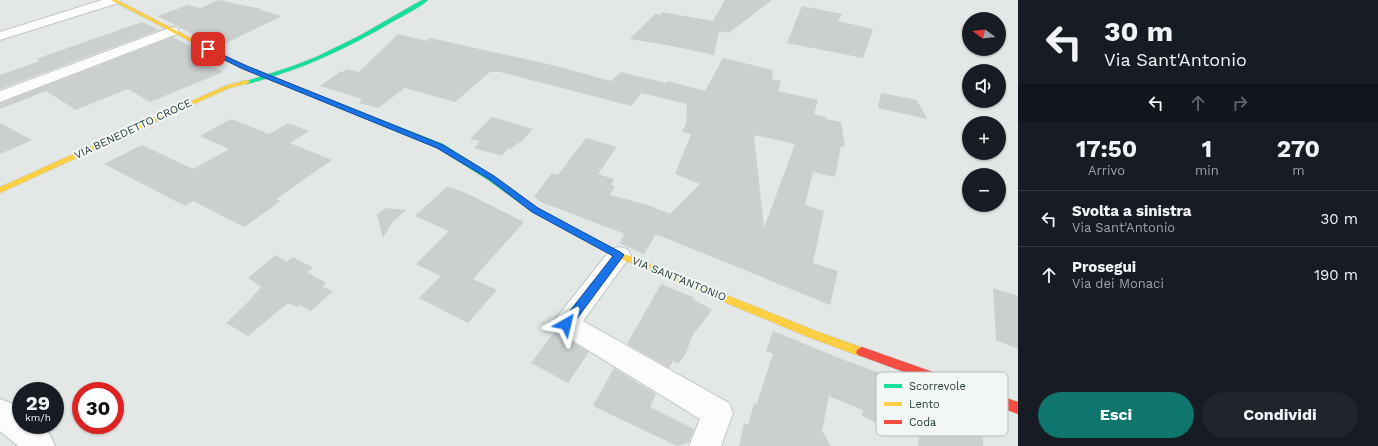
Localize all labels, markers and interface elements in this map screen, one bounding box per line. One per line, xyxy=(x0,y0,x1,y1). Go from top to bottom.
north arrow xyxy=(962,12,1006,56)
map controls xyxy=(962,12,1006,212)
text: 30 m xyxy=(1104,15,1173,48)
icon: left xyxy=(1038,16,1090,68)
pin xyxy=(191,32,225,66)
icon: arrive xyxy=(197,38,219,60)
text: Via Sant'Antonio xyxy=(1104,49,1247,70)
button: sound xyxy=(962,64,1006,108)
icon: left xyxy=(1145,92,1167,114)
icon: ahead xyxy=(1187,92,1209,114)
icon: right xyxy=(1229,92,1251,114)
street label: VIA BENEDETTO CROCE xyxy=(72,96,194,162)
button: + xyxy=(962,116,1006,160)
text: 17:50 xyxy=(1076,135,1137,163)
text: 1 xyxy=(1202,135,1212,163)
text: 270 xyxy=(1277,135,1320,163)
text: Arrivo xyxy=(1088,163,1125,178)
text: min xyxy=(1195,163,1219,178)
text: m xyxy=(1292,163,1305,178)
button: − xyxy=(962,168,1006,212)
text: Svolta a sinistra xyxy=(1072,202,1192,220)
icon: left xyxy=(1038,208,1060,230)
text: 30 m xyxy=(1321,210,1358,228)
text: Via Sant'Antonio xyxy=(1072,220,1175,235)
street label: VIA SANT'ANTONIO xyxy=(630,254,728,304)
text: Prosegui xyxy=(1072,258,1136,276)
icon: ahead xyxy=(1038,264,1060,286)
text: 190 m xyxy=(1314,266,1358,284)
text: Via dei Monaci xyxy=(1072,276,1164,291)
position arrow xyxy=(545,303,587,345)
legend xyxy=(876,372,1008,436)
text: Scorrevole xyxy=(909,380,966,393)
speed limit sign: 30 xyxy=(72,382,124,434)
text: 29 xyxy=(26,391,50,415)
button: Esci xyxy=(1038,392,1194,438)
button: Condividi xyxy=(1202,392,1358,438)
text: Lento xyxy=(909,398,940,411)
text: km/h xyxy=(25,412,51,423)
text: Coda xyxy=(909,416,936,429)

